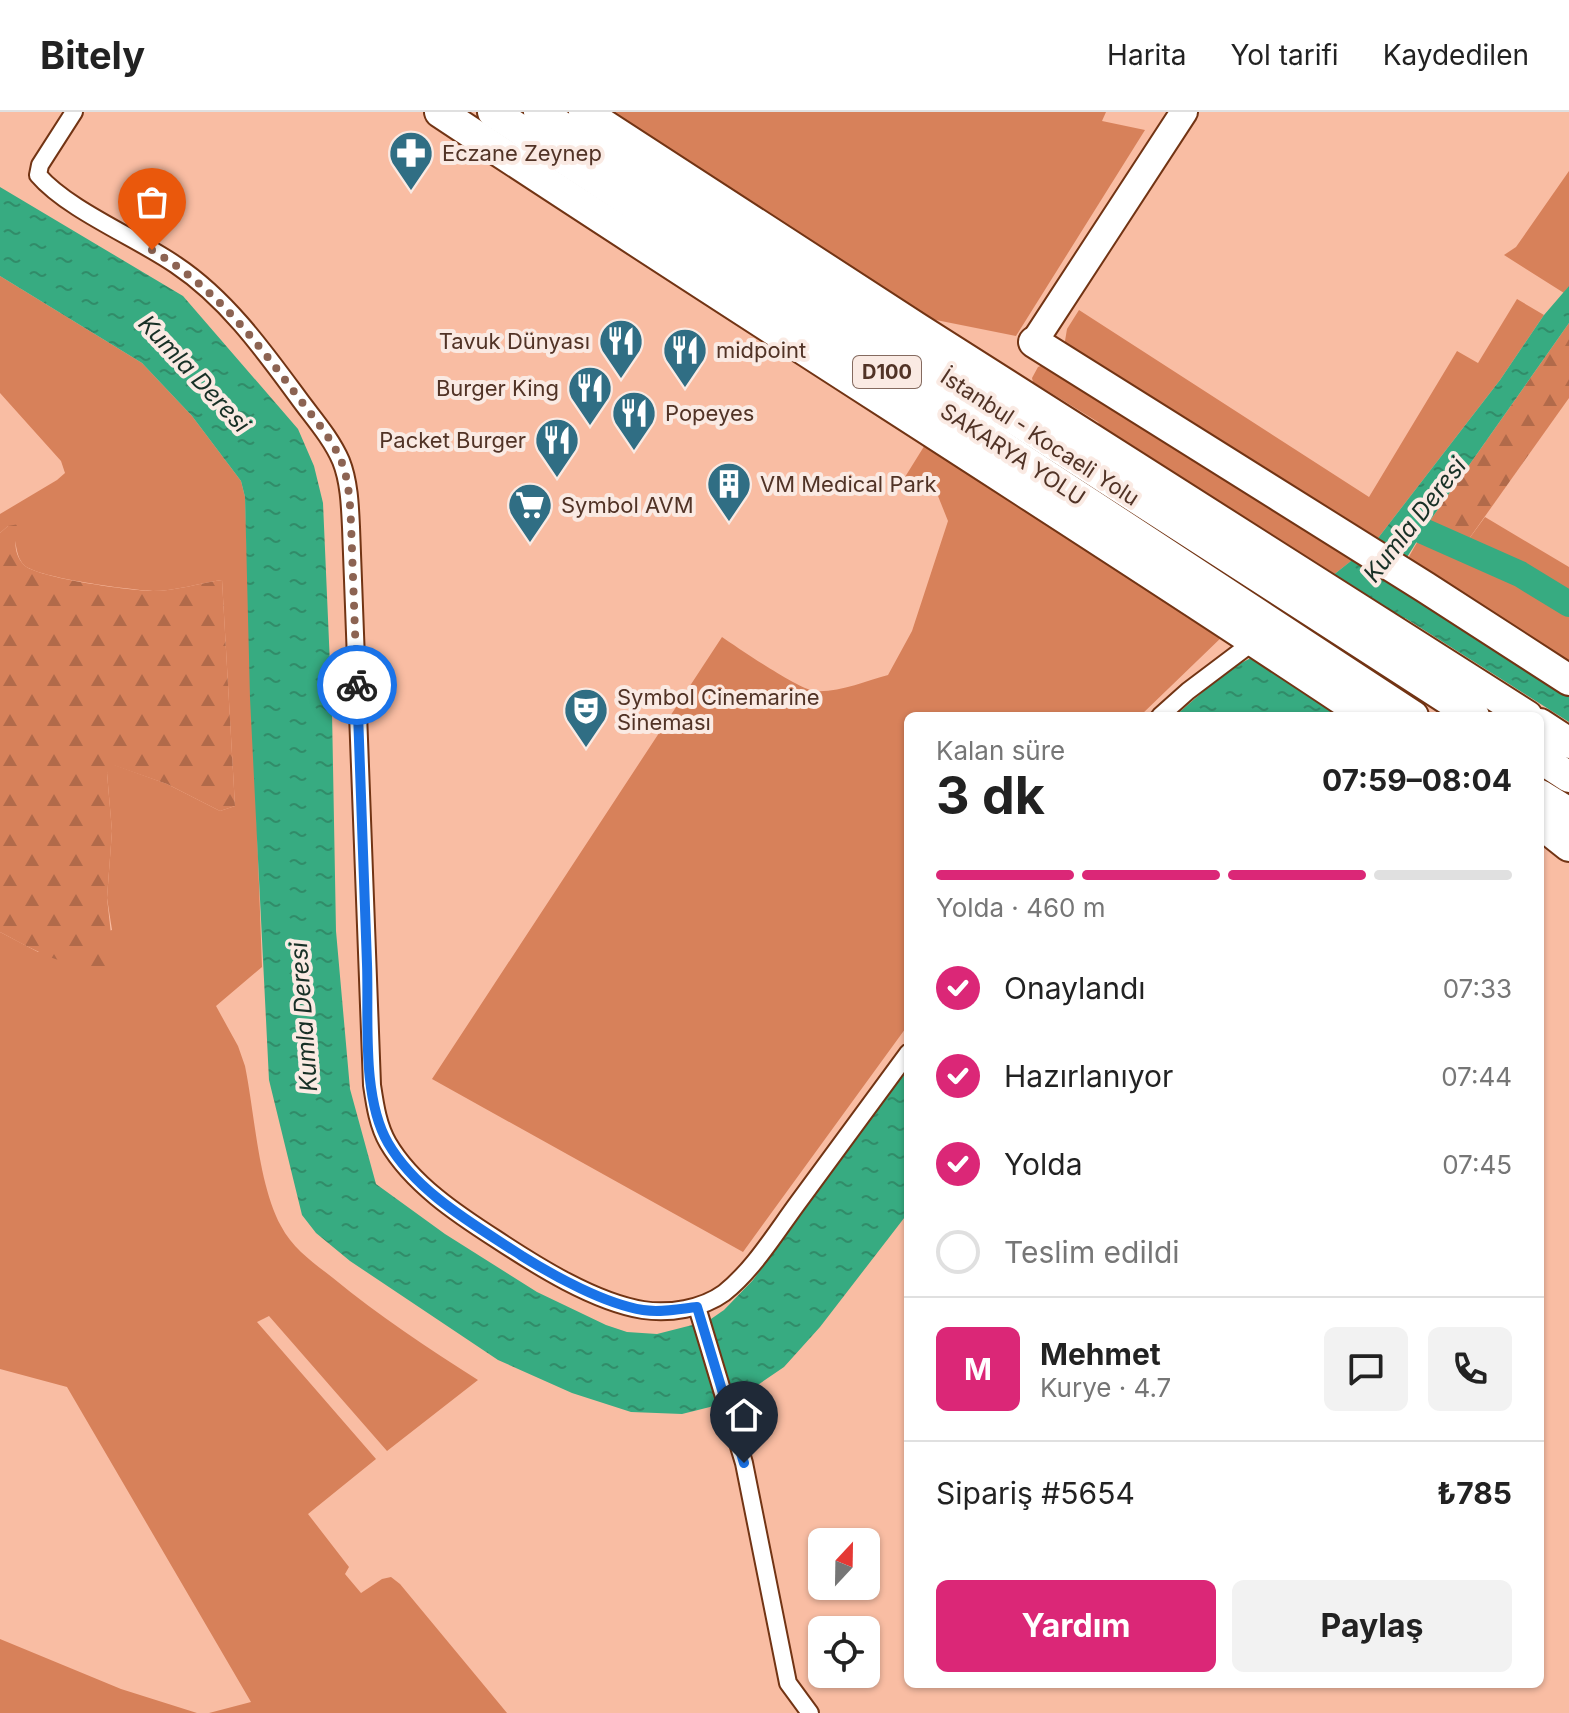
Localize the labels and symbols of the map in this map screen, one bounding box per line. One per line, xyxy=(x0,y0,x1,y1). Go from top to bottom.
pharmacy icon: Eczane Zeynep xyxy=(387,129,435,192)
place label: Eczane Zeynep xyxy=(442,140,602,166)
pin xyxy=(118,168,186,250)
water label: Kumla Deresi xyxy=(133,309,257,439)
restaurant icon: Tavuk Dünyası xyxy=(597,317,645,380)
restaurant icon: midpoint xyxy=(661,326,709,389)
place label: Tavuk Dünyası xyxy=(439,328,590,354)
place label: midpoint xyxy=(716,337,806,363)
road number: D100 xyxy=(853,356,921,388)
street label: İstanbul - Kocaeli Yolu xyxy=(936,363,1144,511)
restaurant icon: Burger King xyxy=(566,364,614,427)
place label: Burger King xyxy=(436,375,559,401)
restaurant icon: Popeyes xyxy=(610,389,658,452)
street label: SAKARYA YOLU xyxy=(936,398,1090,510)
place label: Popeyes xyxy=(665,400,754,426)
restaurant icon: Packet Burger xyxy=(533,416,581,479)
place label: Packet Burger xyxy=(379,427,526,453)
water label: Kumla Deresi xyxy=(1357,451,1473,588)
building icon: VM Medical Park xyxy=(705,460,753,523)
place label: VM Medical Park xyxy=(760,471,937,497)
supermarket icon: Symbol AVM xyxy=(506,481,554,544)
place label: Symbol AVM xyxy=(561,492,694,518)
courier xyxy=(317,645,397,725)
place label: Symbol Cinemarine Sineması xyxy=(617,684,820,735)
theatre icon: Symbol Cinemarine Sineması xyxy=(562,686,610,749)
water label: Kumla Deresi xyxy=(284,940,323,1093)
pin xyxy=(710,1381,778,1463)
north arrow xyxy=(808,1528,880,1600)

